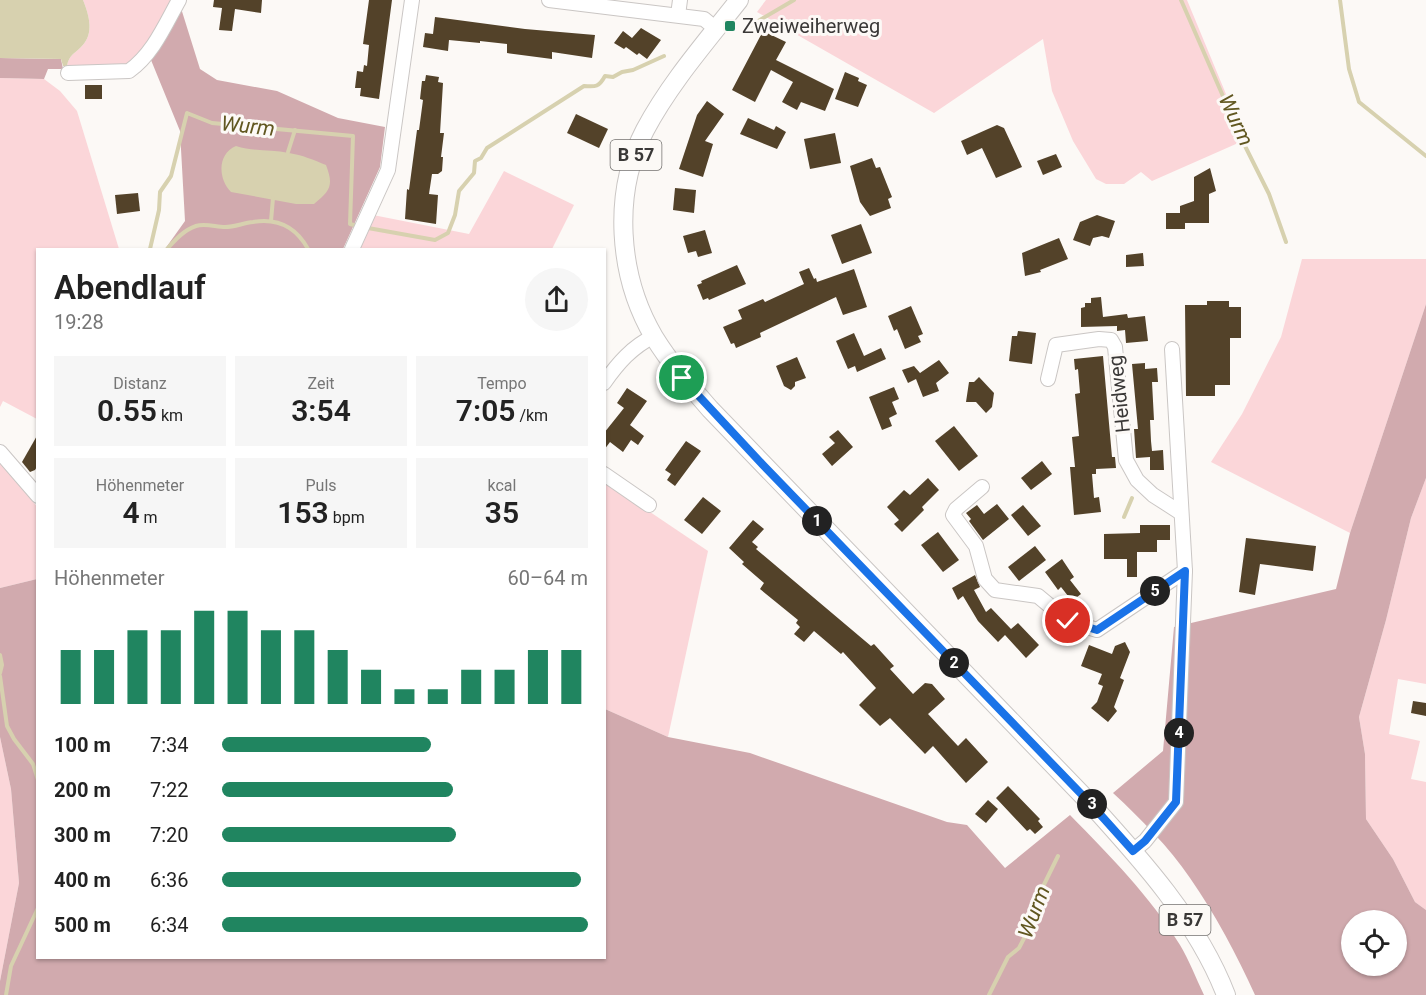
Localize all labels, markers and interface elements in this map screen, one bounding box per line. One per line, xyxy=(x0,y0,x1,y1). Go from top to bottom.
place label: Zweiweiherweg xyxy=(742,14,880,38)
marker: Zweiweiherweg xyxy=(723,19,737,33)
water label: Wurm xyxy=(1214,91,1258,149)
water label: Wurm xyxy=(220,111,276,141)
road number: B 57 xyxy=(610,140,662,170)
text: Abendlauf xyxy=(54,268,206,307)
button: share xyxy=(525,268,588,331)
text: 19:28 xyxy=(54,310,104,334)
pin xyxy=(656,352,707,403)
street label: Heidweg xyxy=(1103,354,1135,434)
icon: arrive xyxy=(665,361,698,394)
text: Distanz xyxy=(113,374,167,393)
text: Zeit xyxy=(307,374,335,393)
text: Tempo xyxy=(477,374,527,393)
text: 0.55 xyxy=(97,393,157,428)
text: 3:54 xyxy=(291,393,351,428)
text: 7:05 xyxy=(456,393,515,428)
text: km xyxy=(157,406,183,425)
text: /km xyxy=(515,406,548,425)
text: Höhenmeter xyxy=(96,476,184,495)
text: Puls xyxy=(305,476,337,495)
text: kcal xyxy=(488,476,516,495)
text: 4 xyxy=(122,495,140,530)
text: 153 xyxy=(277,495,329,530)
text: 35 xyxy=(485,495,519,530)
pin: 1 xyxy=(802,506,832,536)
text: m xyxy=(140,508,158,527)
text: bpm xyxy=(329,508,365,527)
text: 1 xyxy=(812,511,822,530)
text: Höhenmeter xyxy=(54,566,164,590)
text: 60–64 m xyxy=(507,566,588,590)
pin: 5 xyxy=(1140,576,1170,606)
text: 5 xyxy=(1150,581,1160,600)
pin xyxy=(1042,595,1093,646)
icon: check xyxy=(1051,604,1084,637)
pin: 2 xyxy=(939,648,969,678)
text: 2 xyxy=(949,653,959,672)
pin: 4 xyxy=(1164,718,1194,748)
text: 4 xyxy=(1174,723,1184,742)
text: 100 m xyxy=(54,733,111,757)
text: 7:34 xyxy=(150,733,189,757)
text: 200 m xyxy=(54,778,111,802)
text: 7:22 xyxy=(150,778,189,802)
pin: 3 xyxy=(1077,789,1107,819)
text: 3 xyxy=(1087,794,1097,813)
text: 300 m xyxy=(54,823,111,847)
text: 7:20 xyxy=(150,823,189,847)
text: 400 m xyxy=(54,868,111,892)
text: 6:36 xyxy=(150,868,189,892)
water label: Wurm xyxy=(1013,883,1055,941)
road number: B 57 xyxy=(1160,905,1210,935)
map controls xyxy=(1341,910,1407,976)
button: locate xyxy=(1341,910,1407,976)
text: 500 m xyxy=(54,913,111,937)
text: 6:34 xyxy=(150,913,189,937)

